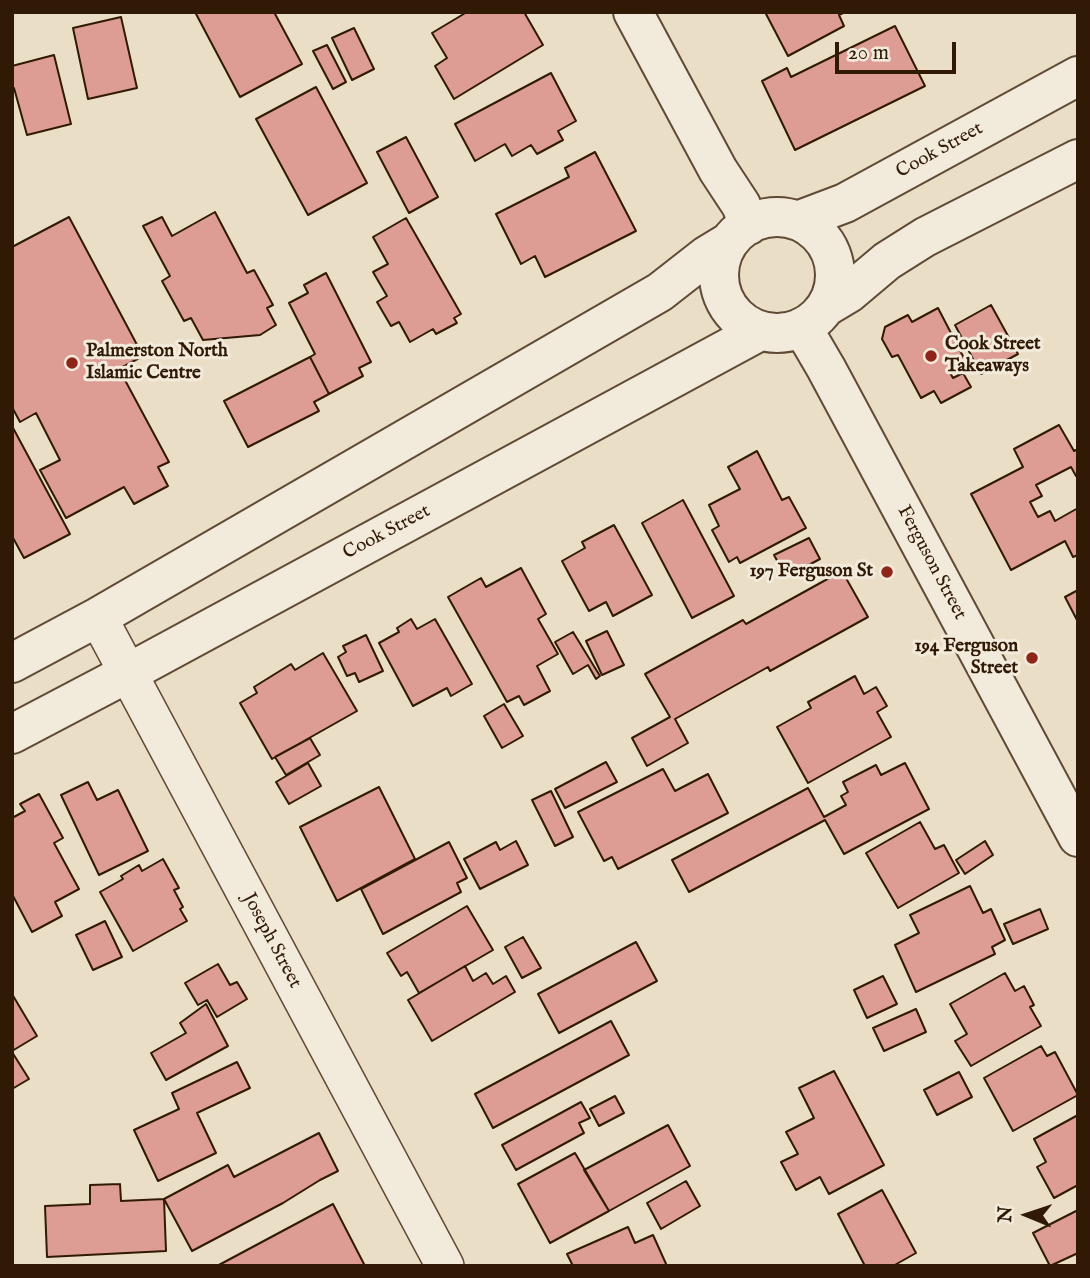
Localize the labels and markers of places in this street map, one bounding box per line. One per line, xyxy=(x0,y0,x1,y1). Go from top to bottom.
place label: Cook Street Takeaways xyxy=(945,334,1041,378)
place label: Palmerston North Islamic Centre xyxy=(86,341,228,385)
marker: Cook Street Takeaways xyxy=(923,348,939,364)
marker: Palmerston North Islamic Centre xyxy=(64,355,80,371)
place label: 197 Ferguson St xyxy=(749,561,873,583)
marker: 197 Ferguson St xyxy=(879,564,895,580)
place label: 194 Ferguson Street xyxy=(915,636,1018,680)
marker: 194 Ferguson Street xyxy=(1024,650,1040,666)

